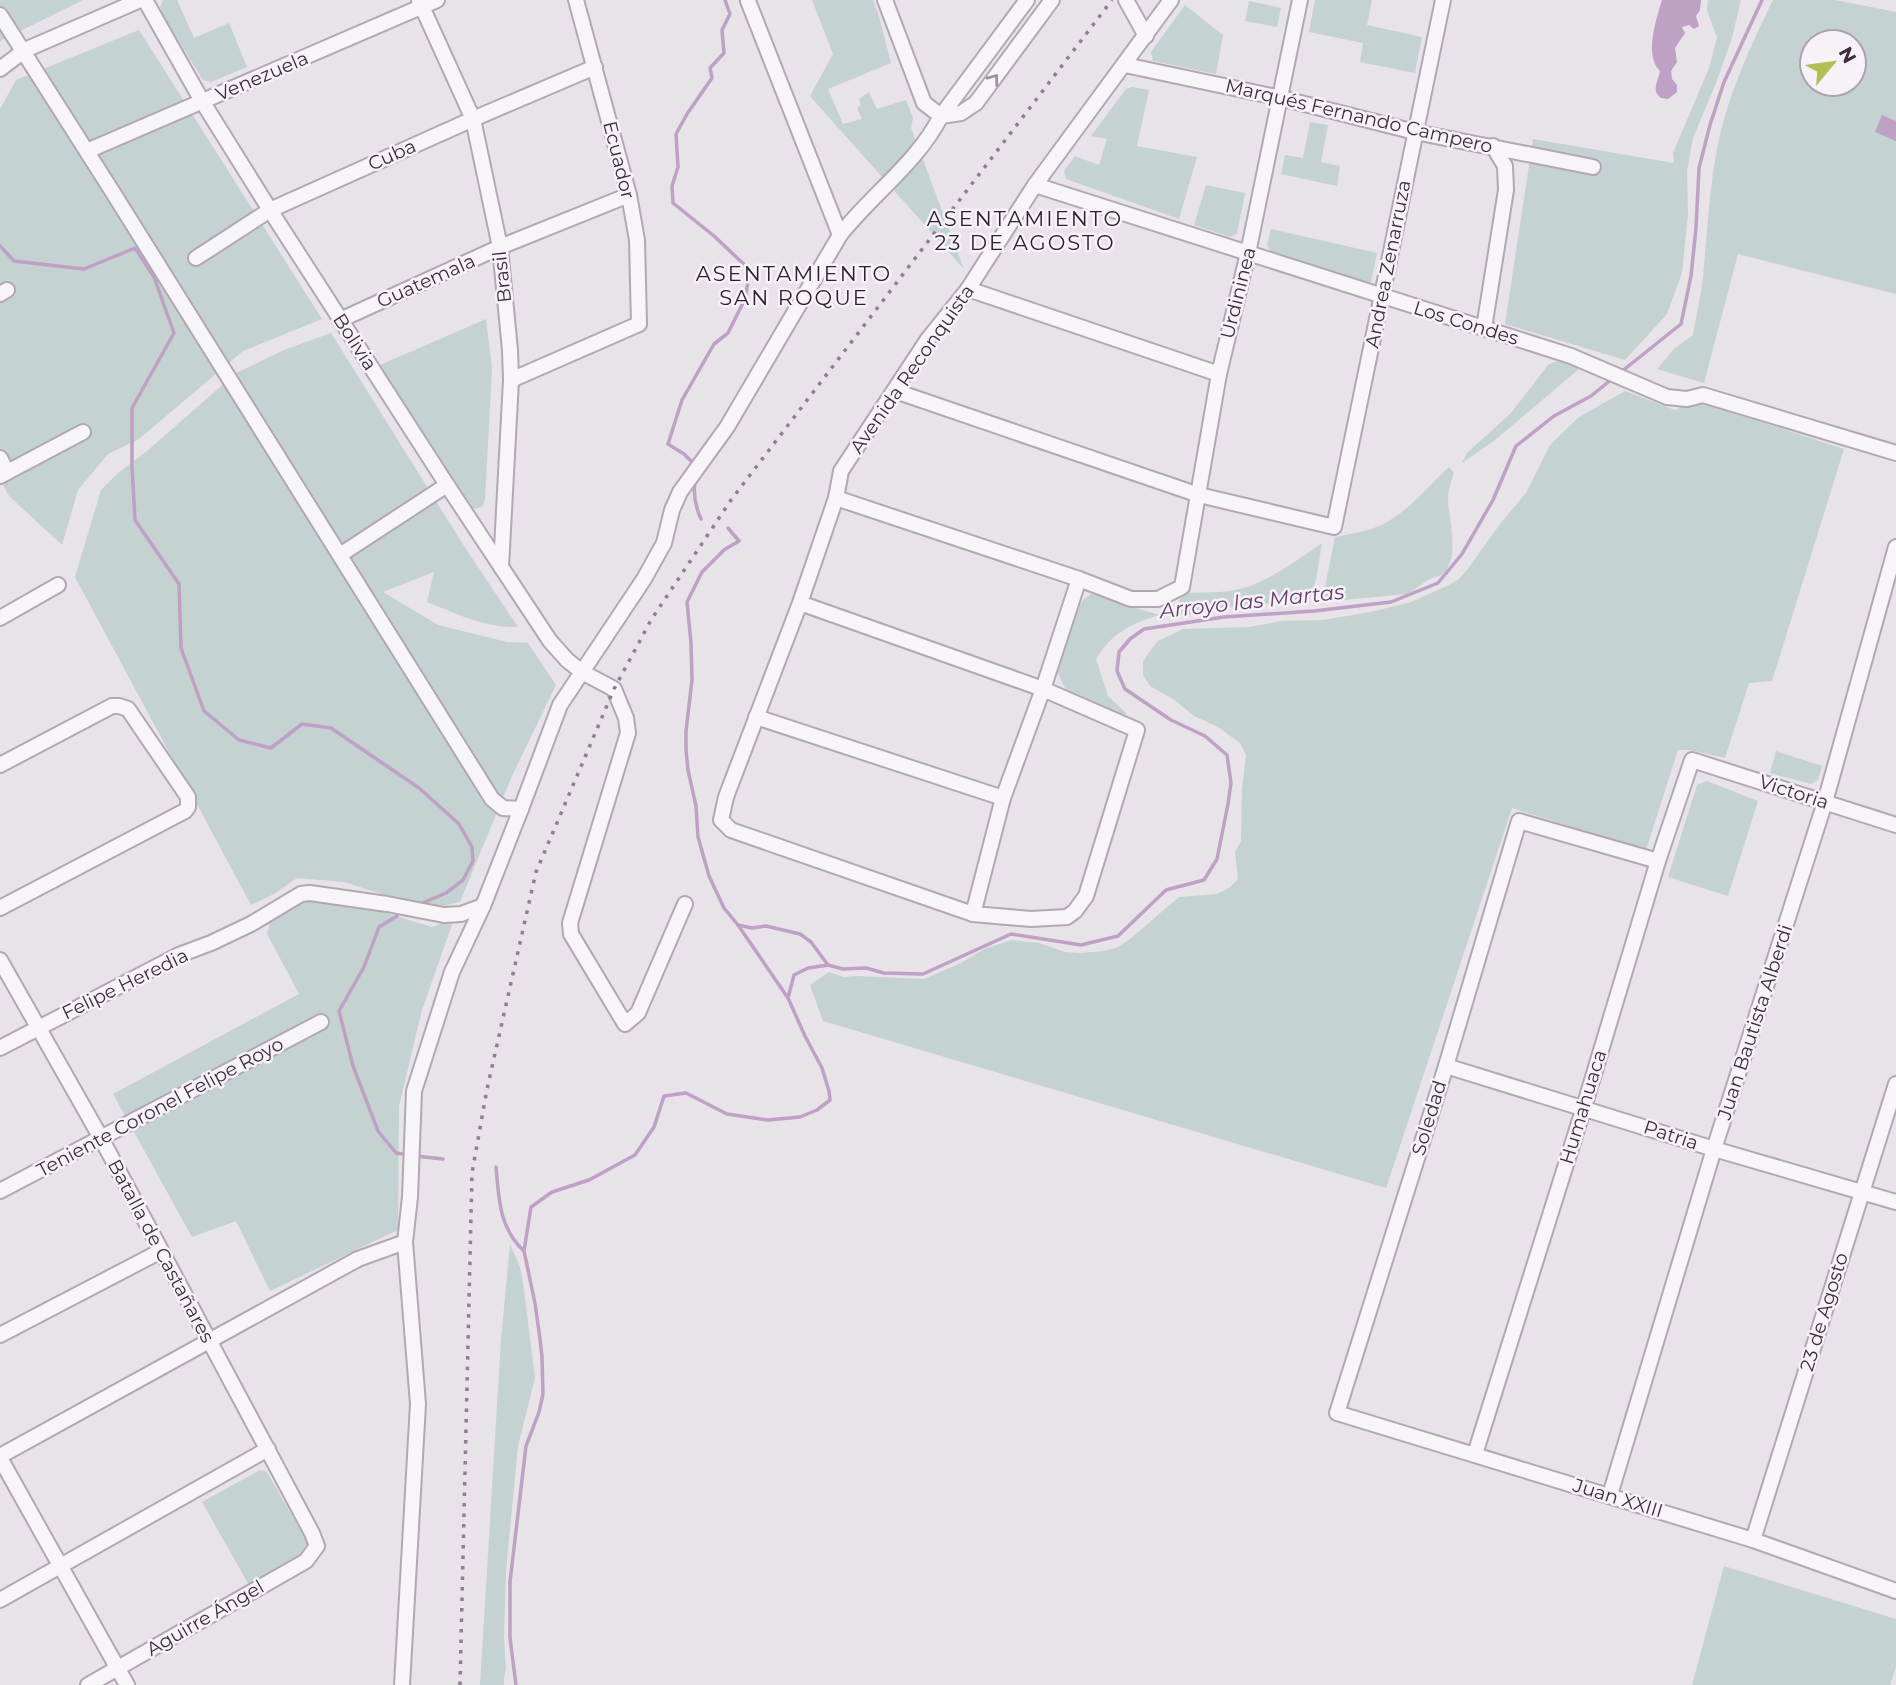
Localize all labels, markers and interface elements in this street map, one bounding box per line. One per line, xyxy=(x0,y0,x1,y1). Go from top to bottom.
north arrow xyxy=(1798,28,1868,98)
text: N xyxy=(1834,43,1861,67)
street label: Venezuela xyxy=(212,46,312,106)
one-way arrow xyxy=(985,74,998,87)
street label: Marqués Fernando Campero xyxy=(1223,74,1495,158)
street label: Ecuador xyxy=(598,119,640,201)
street label: Cuba xyxy=(365,134,419,176)
street label: Andrea Zenarruza xyxy=(1360,178,1416,350)
district label: ASENTAMIENTO 23 DE AGOSTO xyxy=(927,206,1123,255)
street label: Urdininea xyxy=(1216,245,1260,341)
street label: Guatemala xyxy=(373,249,479,313)
street label: Brasil xyxy=(488,250,516,304)
district label: ASENTAMIENTO SAN ROQUE xyxy=(696,261,892,310)
street label: Avenida Reconquista xyxy=(845,280,979,458)
street label: Los Condes xyxy=(1411,296,1521,350)
street label: Bolivia xyxy=(328,309,382,375)
water label: Arroyo las Martas xyxy=(1157,579,1345,623)
street label: Victoria xyxy=(1756,770,1832,814)
street label: Juan Bautista Alberdi xyxy=(1712,922,1797,1123)
street label: Felipe Heredia xyxy=(58,943,192,1025)
street label: Teniente Coronel Felipe Royo xyxy=(33,1032,287,1182)
street label: Humahuaca xyxy=(1555,1047,1611,1167)
street label: Soledad xyxy=(1407,1078,1451,1158)
street label: Patria xyxy=(1641,1115,1701,1155)
street label: Batalla de Castañares xyxy=(103,1155,219,1347)
street label: 23 de Agosto xyxy=(1795,1250,1853,1374)
street label: Juan XXIII xyxy=(1569,1473,1666,1523)
street label: Aguirre Ángel xyxy=(142,1575,268,1661)

